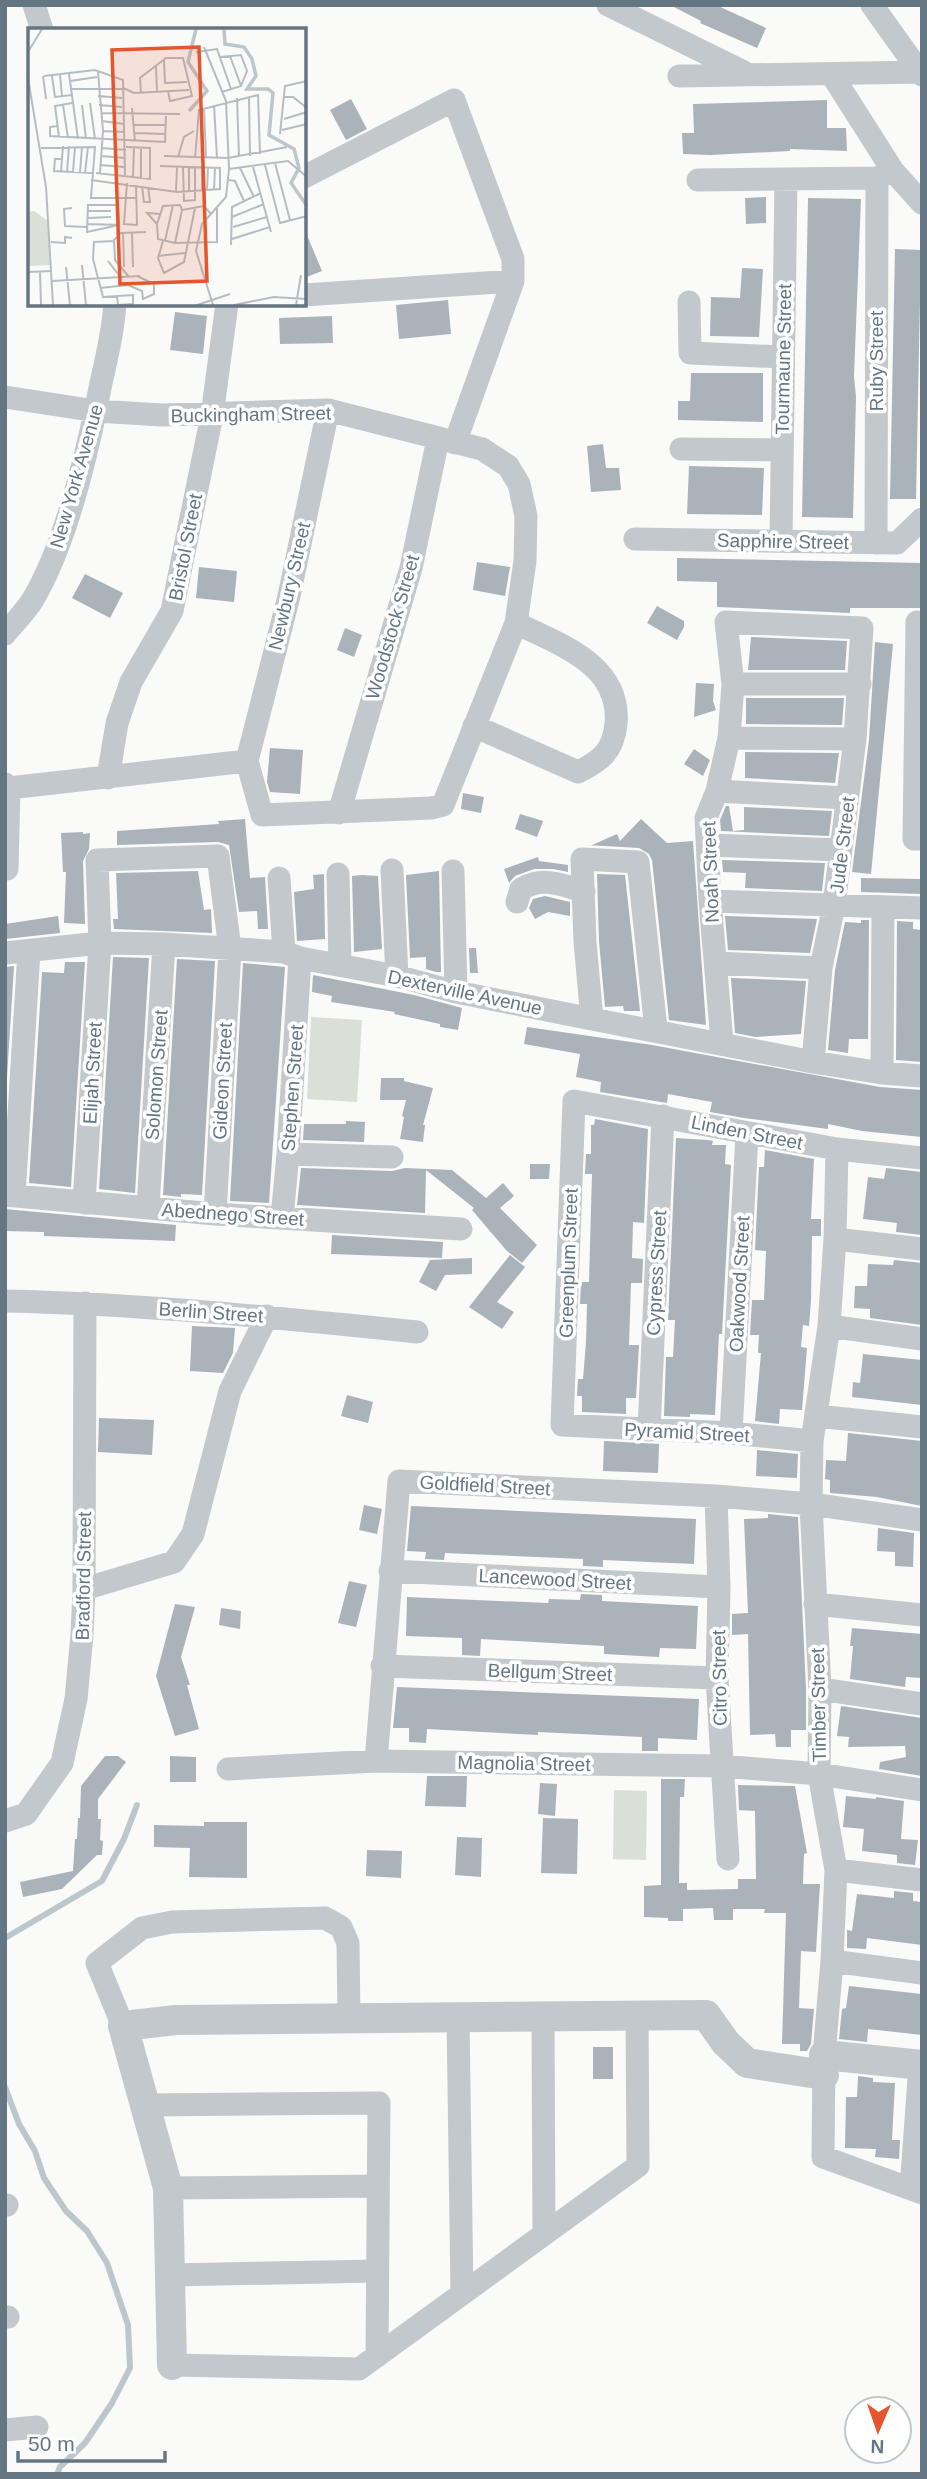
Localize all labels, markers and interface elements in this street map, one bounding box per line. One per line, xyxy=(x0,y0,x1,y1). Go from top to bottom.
inset map xyxy=(28,28,306,306)
street label: Tourmaune Street xyxy=(772,283,795,435)
street label: Ruby Street xyxy=(866,310,887,411)
street label: New York Avenue xyxy=(46,402,107,550)
street label: Buckingham Street xyxy=(171,403,332,426)
street label: Bristol Street xyxy=(165,491,206,602)
street label: Newbury Street xyxy=(265,519,315,652)
street label: Sapphire Street xyxy=(717,530,850,553)
street label: Woodstock Street xyxy=(362,552,423,702)
street label: Jude Street xyxy=(826,795,859,895)
street label: Noah Street xyxy=(698,820,723,923)
street label: Dexterville Avenue xyxy=(386,966,544,1019)
street label: Solomon Street xyxy=(141,1008,172,1141)
street label: Elijah Street xyxy=(79,1021,106,1125)
street label: Gideon Street xyxy=(209,1021,236,1140)
street label: Stephen Street xyxy=(278,1023,307,1152)
street label: Linden Street xyxy=(689,1111,805,1154)
street label: Greenplum Street xyxy=(555,1187,582,1338)
street label: Abednego Street xyxy=(161,1199,306,1230)
street label: Cypress Street xyxy=(643,1209,670,1336)
street label: Oakwood Street xyxy=(725,1215,754,1353)
street label: Berlin Street xyxy=(158,1298,265,1327)
street label: Pyramid Street xyxy=(624,1419,751,1446)
street label: Goldfield Street xyxy=(419,1472,552,1499)
street label: Bradford Street xyxy=(72,1511,95,1641)
street label: Lancewood Street xyxy=(478,1565,633,1594)
street label: Citro Street xyxy=(708,1629,731,1726)
street label: Timber Street xyxy=(807,1647,830,1762)
street label: Bellgum Street xyxy=(487,1660,613,1685)
street label: Magnolia Street xyxy=(457,1752,591,1775)
north arrow xyxy=(843,2395,913,2465)
scale bar xyxy=(18,2420,164,2464)
text: 50 m xyxy=(28,2432,75,2455)
text: N xyxy=(870,2436,885,2457)

